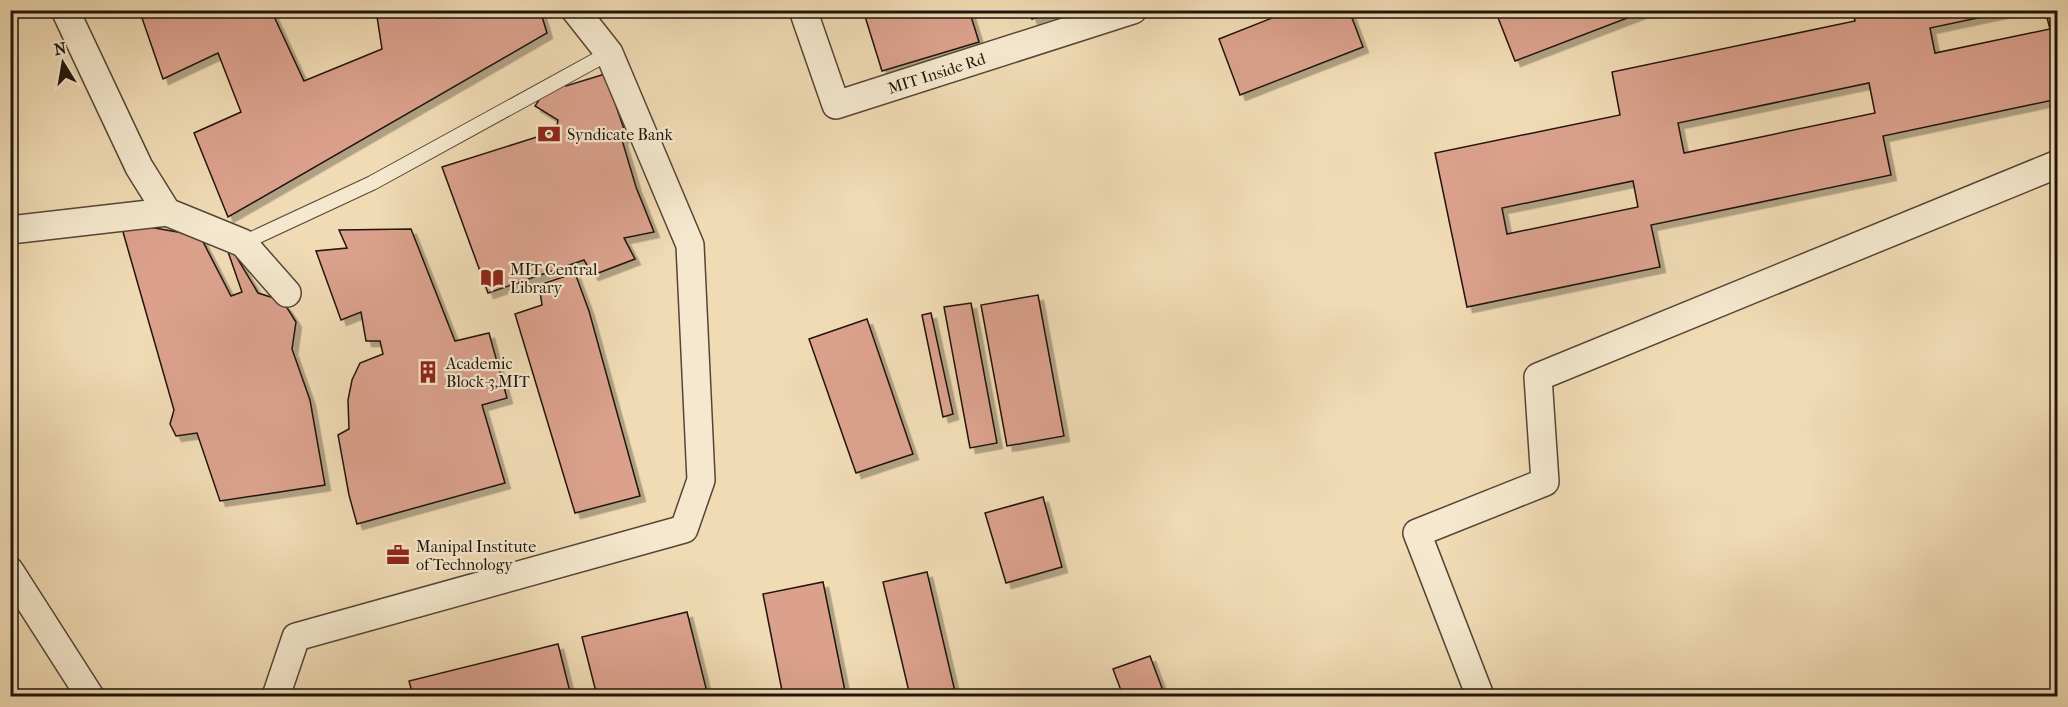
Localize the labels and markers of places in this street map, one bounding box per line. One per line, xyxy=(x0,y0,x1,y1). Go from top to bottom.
bank icon: Syndicate Bank xyxy=(536,121,562,147)
place label: Syndicate Bank xyxy=(567,125,674,144)
place label: MIT Central Library xyxy=(510,260,598,297)
library icon: MIT Central Library xyxy=(479,265,505,291)
place label: Academic Block-3,MIT xyxy=(445,354,530,391)
building icon: Academic Block-3,MIT xyxy=(415,359,441,385)
place label: Manipal Institute of Technology xyxy=(416,537,536,574)
office icon: Manipal Institute of Technology xyxy=(385,542,411,568)

